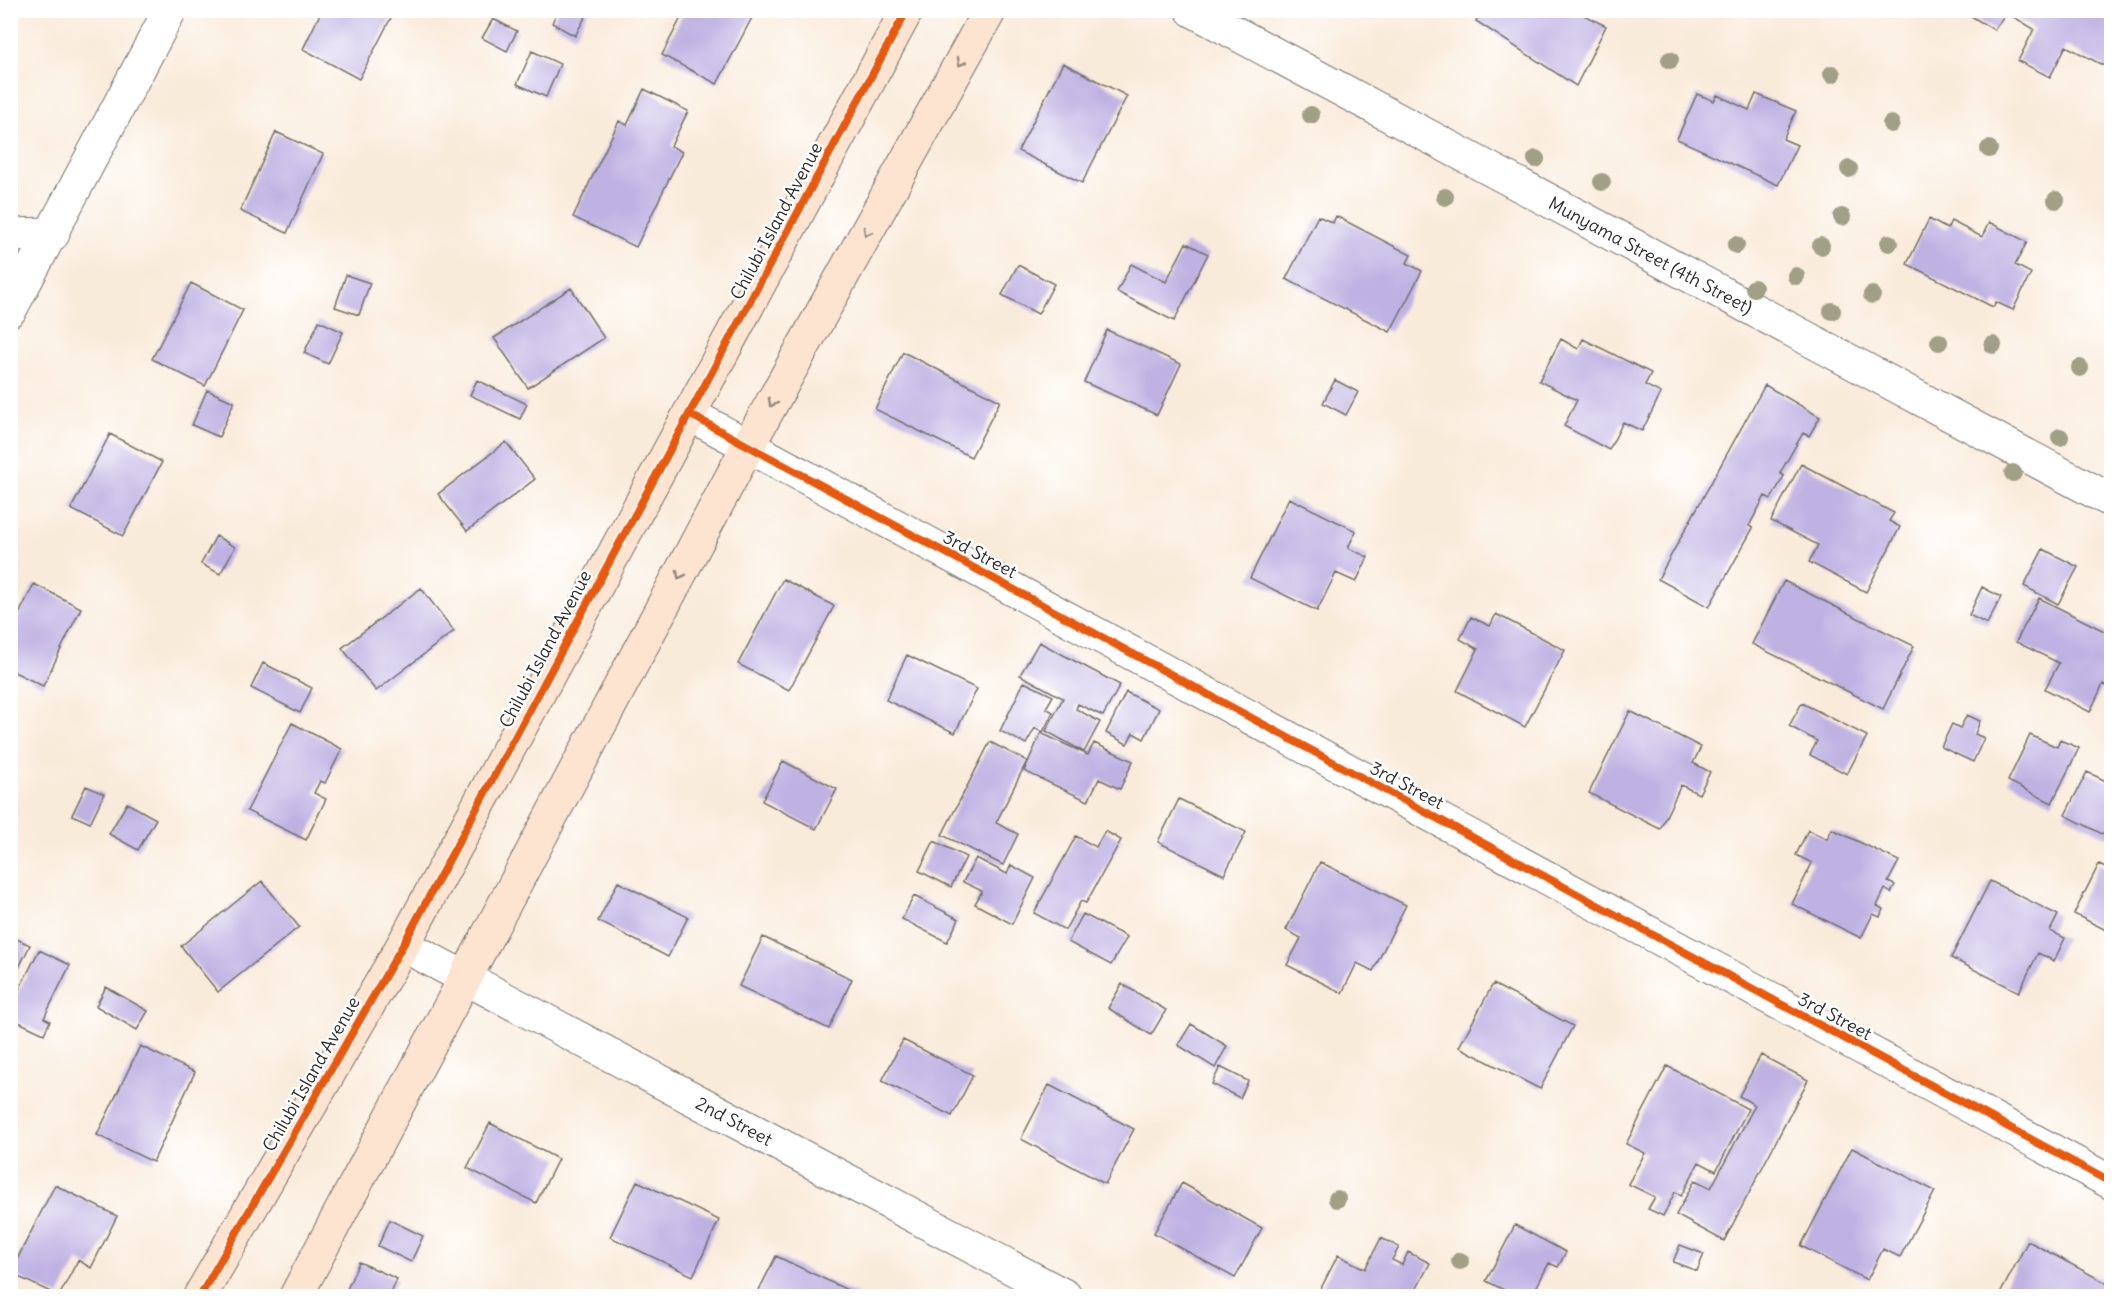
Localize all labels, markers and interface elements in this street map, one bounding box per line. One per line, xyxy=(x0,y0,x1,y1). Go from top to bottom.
one-way arrow xyxy=(957,55,969,66)
street label: Chilubi Island Avenue xyxy=(725,138,827,304)
street label: Munyama Street (4th Street) xyxy=(1545,191,1757,319)
one-way arrow xyxy=(863,226,874,236)
one-way arrow xyxy=(768,396,779,407)
street label: 3rd Street xyxy=(939,525,1021,583)
street label: Chilubi Island Avenue xyxy=(494,566,596,732)
one-way arrow xyxy=(676,568,687,579)
street label: 3rd Street xyxy=(1366,756,1448,814)
street label: 3rd Street xyxy=(1794,987,1876,1045)
street label: Chilubi Island Avenue xyxy=(257,992,365,1156)
street label: 2nd Street xyxy=(692,1091,776,1150)

